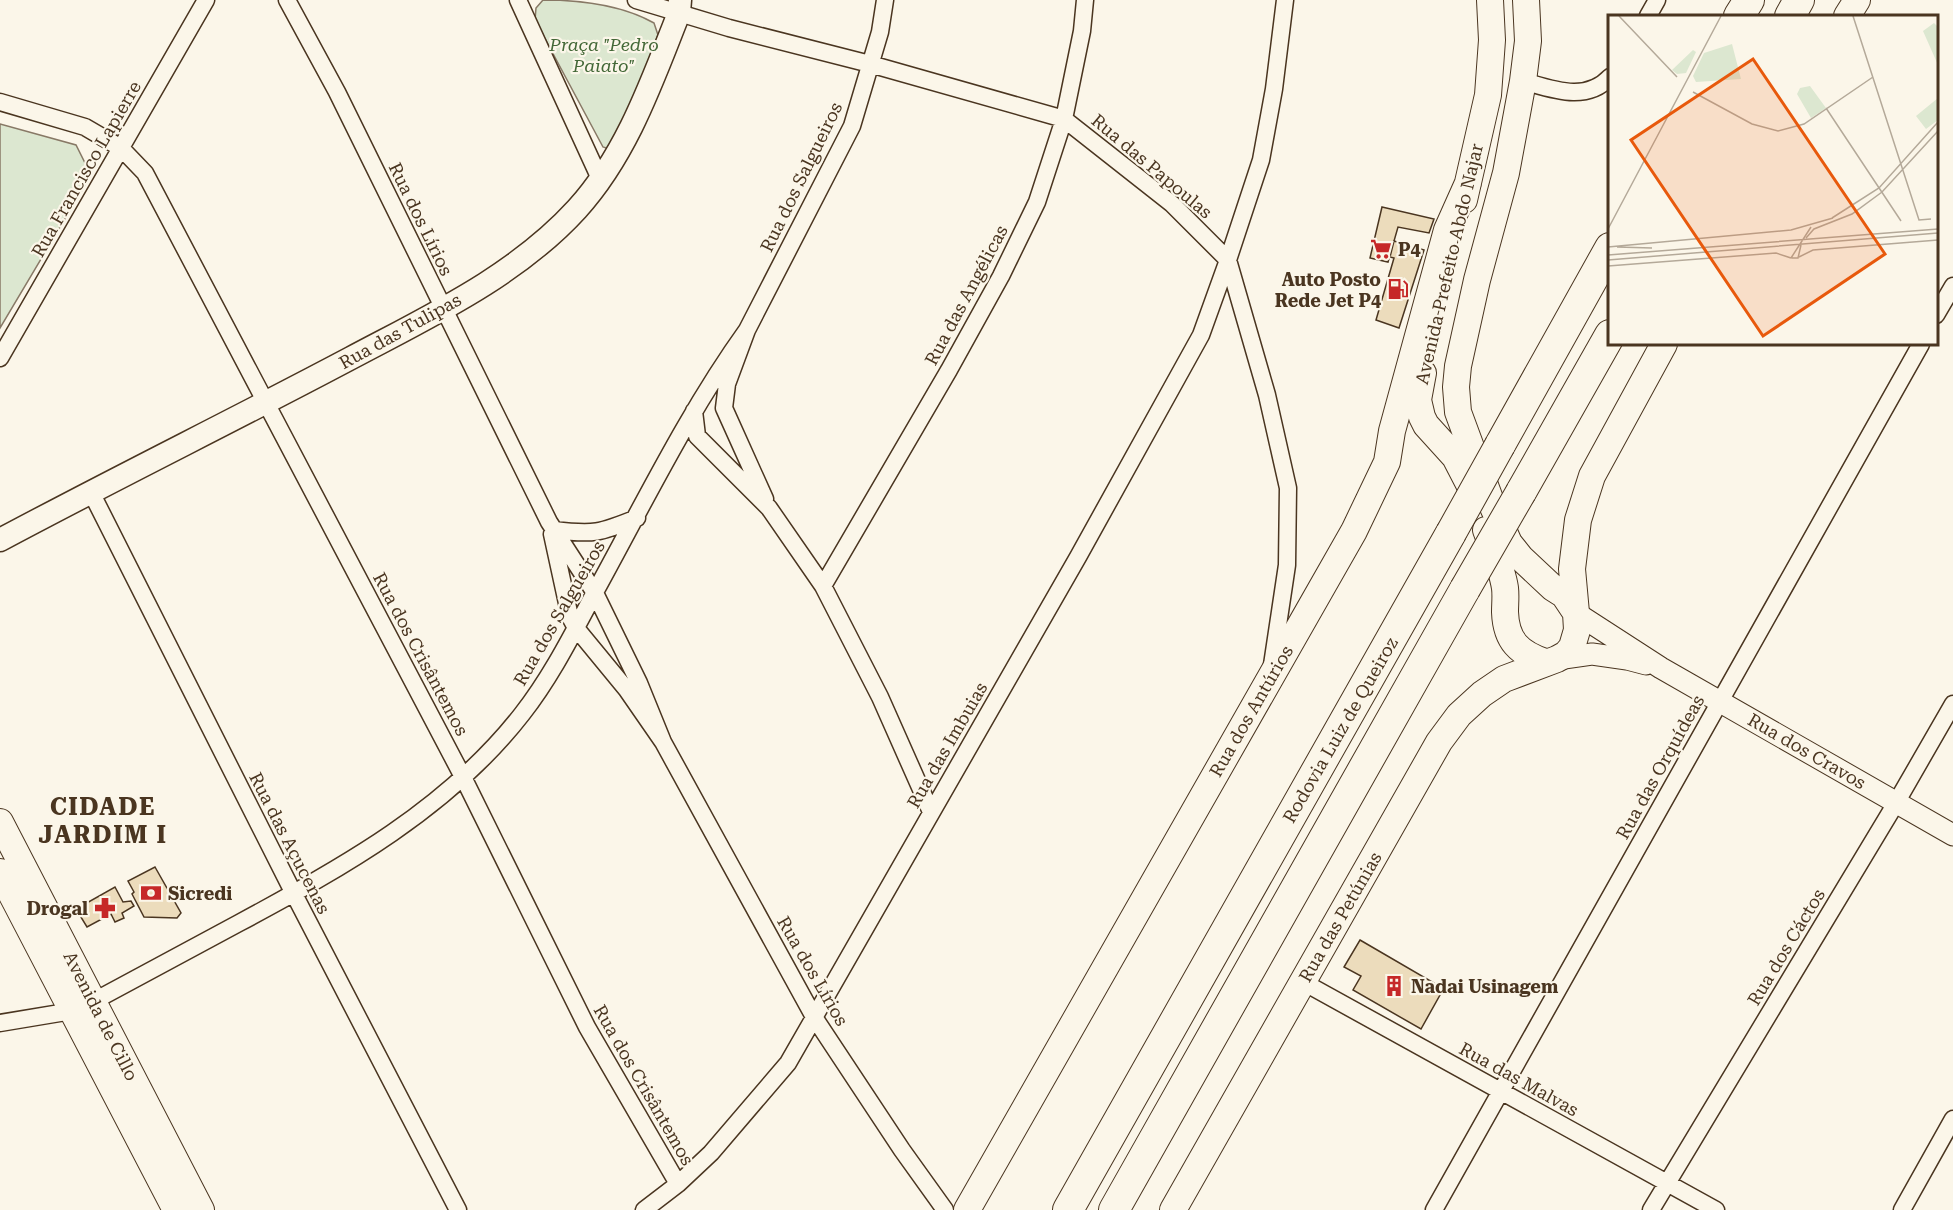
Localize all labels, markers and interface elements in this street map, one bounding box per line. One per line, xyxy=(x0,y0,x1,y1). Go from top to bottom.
inset map xyxy=(1608,15,1938,345)
park label: Praça "Pedro Paiato" xyxy=(548,34,659,76)
street label: Rua Francisco Lapierre xyxy=(27,77,145,261)
street label: Rua dos Salgueiros xyxy=(756,99,846,255)
street label: Rua das Papoulas xyxy=(1087,109,1217,223)
street label: Avenida Prefeito Abdo Najar xyxy=(1411,142,1487,386)
street label: Rua dos Lírios xyxy=(385,159,457,279)
street label: Rua das Angélicas xyxy=(920,221,1012,369)
supermarket icon: P4 xyxy=(1369,237,1393,261)
place label: P4 xyxy=(1398,239,1421,260)
place label: Auto Posto Rede Jet P4 xyxy=(1275,269,1381,311)
fuel station icon: Auto Posto Rede Jet P4 xyxy=(1386,277,1410,301)
street label: Rua das Tulipas xyxy=(335,289,465,373)
street label: Rua dos Salgueiros xyxy=(509,537,609,689)
street label: Rua dos Crisântemos xyxy=(369,569,473,739)
street label: Rodovia Luiz de Queiroz xyxy=(1278,633,1402,827)
street label: Rua dos Antúrios xyxy=(1205,642,1297,780)
street label: Rua das Imbuias xyxy=(902,678,992,812)
street label: Rua das Orquídeas xyxy=(1612,691,1708,843)
street label: Rua dos Cravos xyxy=(1744,709,1870,793)
street label: Rua das Açucenas xyxy=(245,769,335,917)
district label: CIDADE JARDIM I xyxy=(39,793,167,849)
street label: Rua das Petúnias xyxy=(1294,848,1386,986)
bank icon: Sicredi xyxy=(139,881,163,905)
place label: Sicredi xyxy=(168,883,232,904)
street label: Rua dos Cáctos xyxy=(1743,885,1829,1009)
pharmacy icon: Drogal xyxy=(93,896,117,920)
place label: Drogal xyxy=(26,898,88,919)
street label: Rua dos Lírios xyxy=(773,912,853,1030)
street label: Avenida de Cillo xyxy=(59,948,143,1084)
building icon: Nadai Usinagem xyxy=(1382,974,1406,998)
place label: Nadai Usinagem xyxy=(1411,976,1559,997)
street label: Rua dos Crisântemos xyxy=(589,1001,699,1169)
street label: Rua das Malvas xyxy=(1456,1038,1582,1120)

